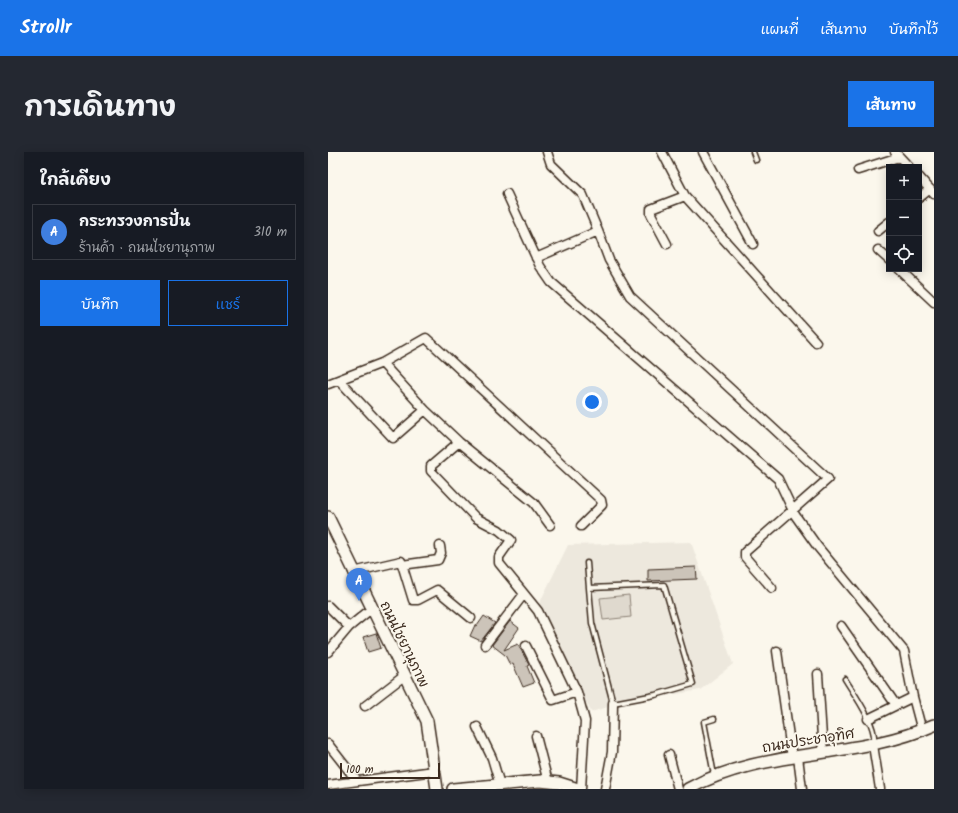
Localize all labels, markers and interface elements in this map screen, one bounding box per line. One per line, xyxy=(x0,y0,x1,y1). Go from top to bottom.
text: Strollr xyxy=(20,13,72,43)
text: แผนที่ xyxy=(761,19,798,41)
text: เส้นทาง xyxy=(820,19,867,41)
text: บันทึกไว้ xyxy=(889,19,938,41)
button: เส้นทาง xyxy=(848,81,934,127)
text: การเดินทาง xyxy=(24,86,176,131)
map controls xyxy=(886,164,922,272)
button: + xyxy=(886,164,922,200)
text: ใกล้เคียง xyxy=(40,167,111,194)
button: − xyxy=(886,200,922,236)
text: กระทรวงการปั่น xyxy=(79,210,190,234)
text: A xyxy=(50,222,58,243)
text: 310 m xyxy=(253,222,287,243)
button: locate xyxy=(886,236,922,272)
text: ร้านค้า · ถนนไชยานุภาพ xyxy=(79,238,215,259)
button: บันทึก xyxy=(40,280,160,326)
button: แชร์ xyxy=(168,280,288,326)
your location xyxy=(582,392,602,412)
pin: A xyxy=(346,568,372,601)
street label: ถนนไชยานุภาพ xyxy=(374,597,435,691)
street label: ถนนประชาอุทิศ xyxy=(761,723,857,759)
scale bar xyxy=(340,761,440,780)
text: 100 m xyxy=(346,761,374,779)

